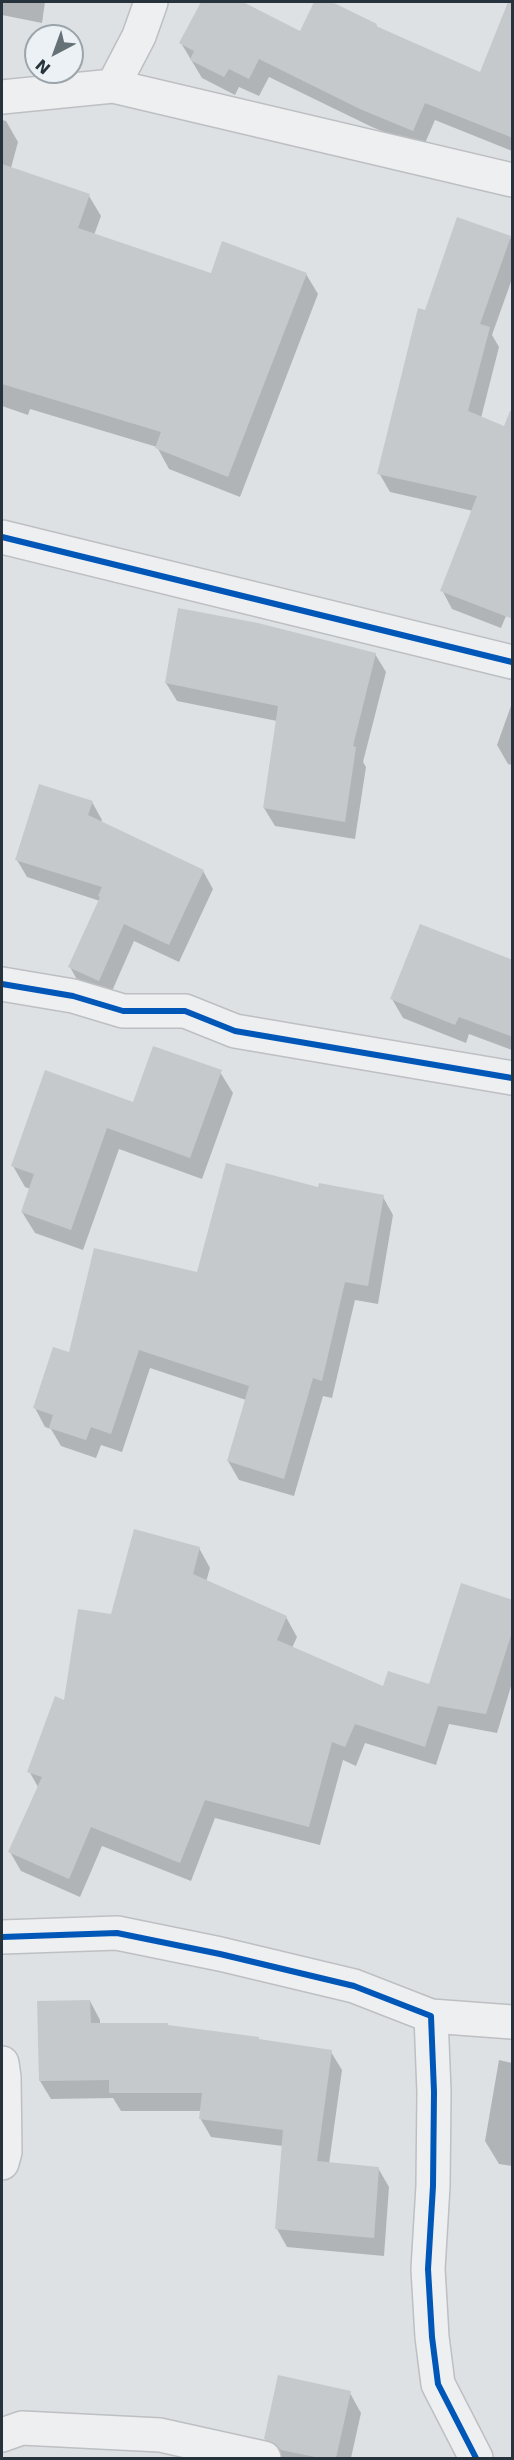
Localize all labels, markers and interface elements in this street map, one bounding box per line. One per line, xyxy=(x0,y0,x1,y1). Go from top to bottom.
north arrow xyxy=(24,24,84,84)
text: N xyxy=(32,55,54,78)

